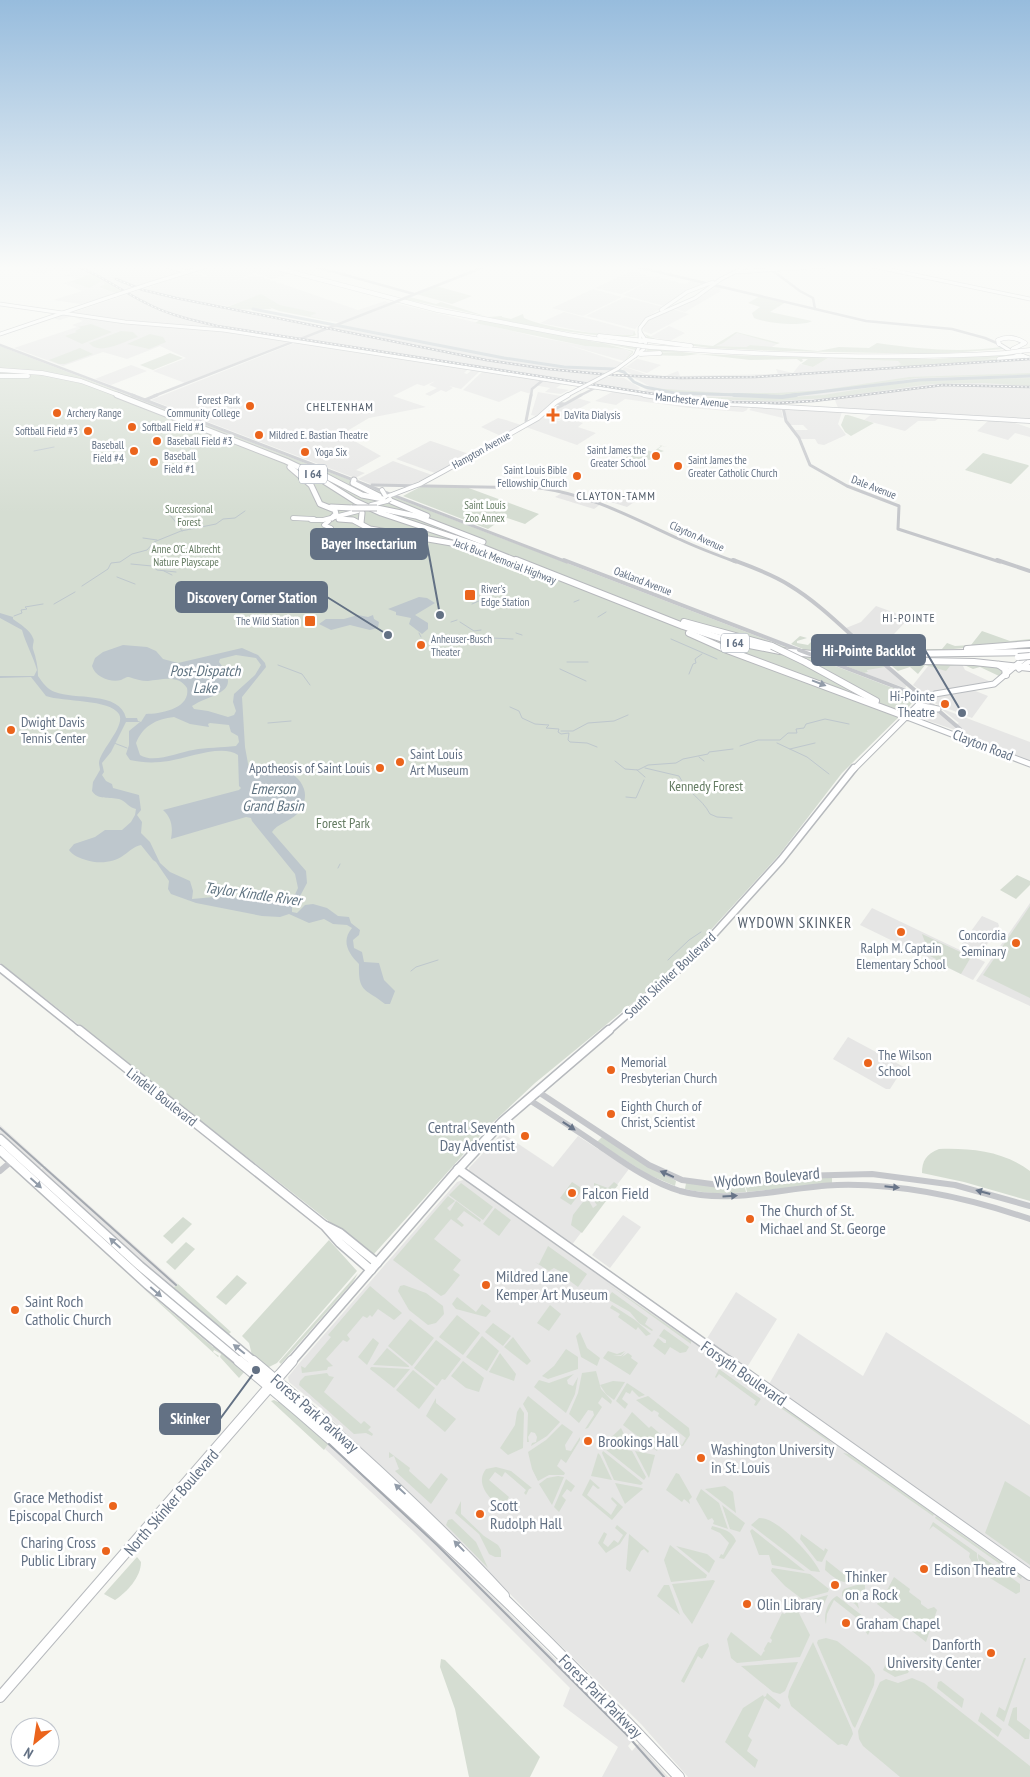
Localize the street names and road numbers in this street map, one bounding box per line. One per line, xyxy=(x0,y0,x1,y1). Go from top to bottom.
street label: Manchester Avenue xyxy=(655,389,730,411)
street label: Hampton Avenue xyxy=(449,428,513,472)
road number: I 64 xyxy=(299,464,327,484)
street label: Dale Avenue xyxy=(849,472,899,502)
street label: Clayton Avenue xyxy=(667,518,727,554)
street label: Jack Buck Memorial Highway xyxy=(451,535,559,587)
street label: Oakland Avenue xyxy=(612,564,674,599)
road number: I 64 xyxy=(721,634,749,652)
street label: Clayton Road xyxy=(950,725,1016,765)
street label: South Skinker Boulevard xyxy=(621,928,719,1022)
street label: Lindell Boulevard xyxy=(123,1064,201,1130)
street label: Wydown Boulevard xyxy=(714,1162,820,1192)
street label: Forsyth Boulevard xyxy=(697,1336,791,1410)
street label: Forest Park Parkway xyxy=(267,1369,363,1457)
street label: North Skinker Boulevard xyxy=(119,1445,223,1559)
street label: Forest Park Parkway xyxy=(555,1650,647,1742)

